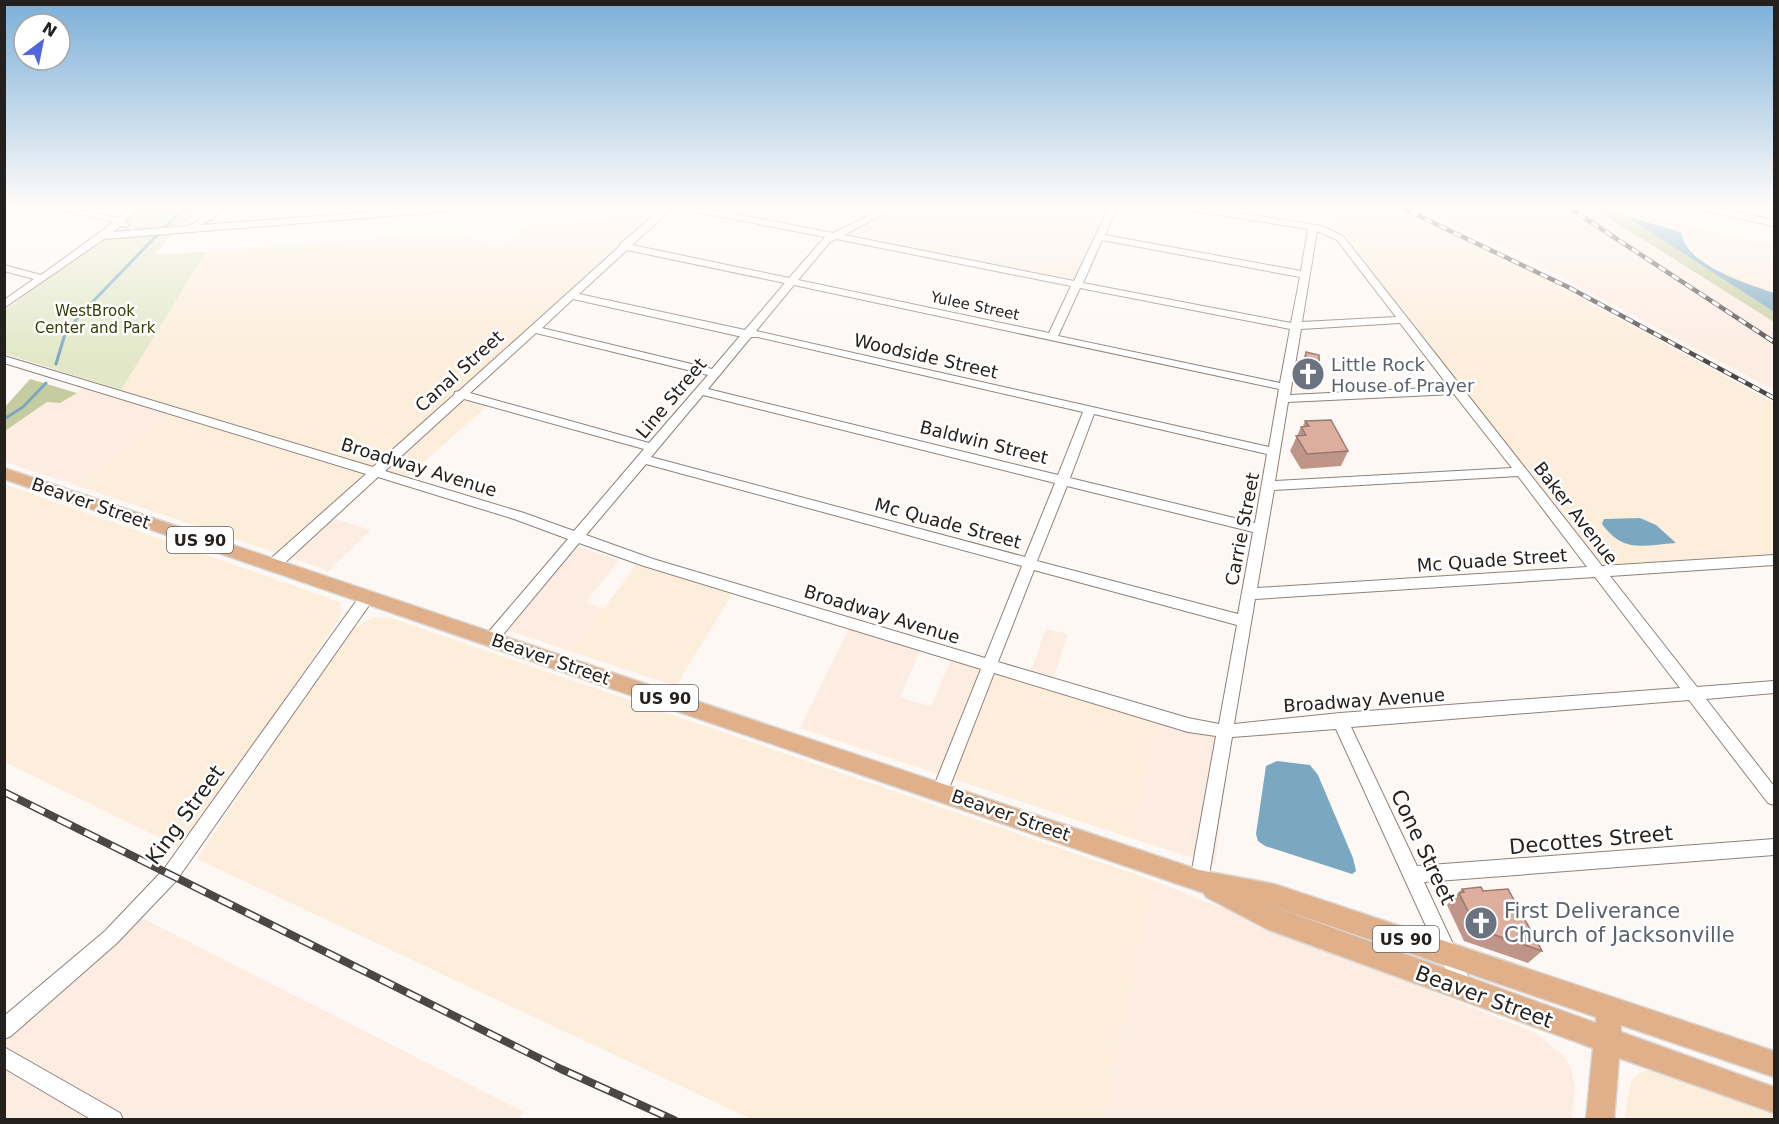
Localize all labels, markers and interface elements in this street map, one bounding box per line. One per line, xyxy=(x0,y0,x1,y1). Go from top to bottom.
north arrow xyxy=(12,12,72,72)
text: N xyxy=(39,18,60,41)
street label: Yulee Street xyxy=(928,288,1021,324)
park label: WestBrook Center and Park xyxy=(35,302,156,337)
street label: Canal Street xyxy=(411,326,507,416)
street label: Woodside Street xyxy=(852,329,1000,383)
street label: Line Street xyxy=(631,354,711,442)
place label: Little Rock House of Prayer xyxy=(1331,354,1475,396)
church icon: Little Rock House of Prayer xyxy=(1290,356,1326,392)
street label: Baldwin Street xyxy=(918,416,1050,468)
street label: Broadway Avenue xyxy=(339,433,499,501)
street label: Baker Avenue xyxy=(1529,458,1623,568)
street label: Carrie Street xyxy=(1221,471,1263,587)
street label: Beaver Street xyxy=(29,473,153,533)
street label: Mc Quade Street xyxy=(873,493,1023,553)
road number: US 90 xyxy=(167,527,233,553)
street label: Mc Quade Street xyxy=(1416,544,1568,576)
street label: Broadway Avenue xyxy=(802,580,962,648)
street label: Beaver Street xyxy=(489,629,613,689)
street label: Broadway Avenue xyxy=(1283,684,1445,716)
road number: US 90 xyxy=(632,685,698,711)
street label: King Street xyxy=(141,761,229,869)
street label: Beaver Street xyxy=(949,785,1073,845)
street label: Cone Street xyxy=(1386,786,1460,908)
street label: Decottes Street xyxy=(1508,821,1674,859)
place label: First Deliverance Church of Jacksonville xyxy=(1504,899,1735,947)
church icon: First Deliverance Church of Jacksonville xyxy=(1463,905,1499,941)
road number: US 90 xyxy=(1373,926,1439,952)
street label: Beaver Street xyxy=(1412,961,1556,1033)

